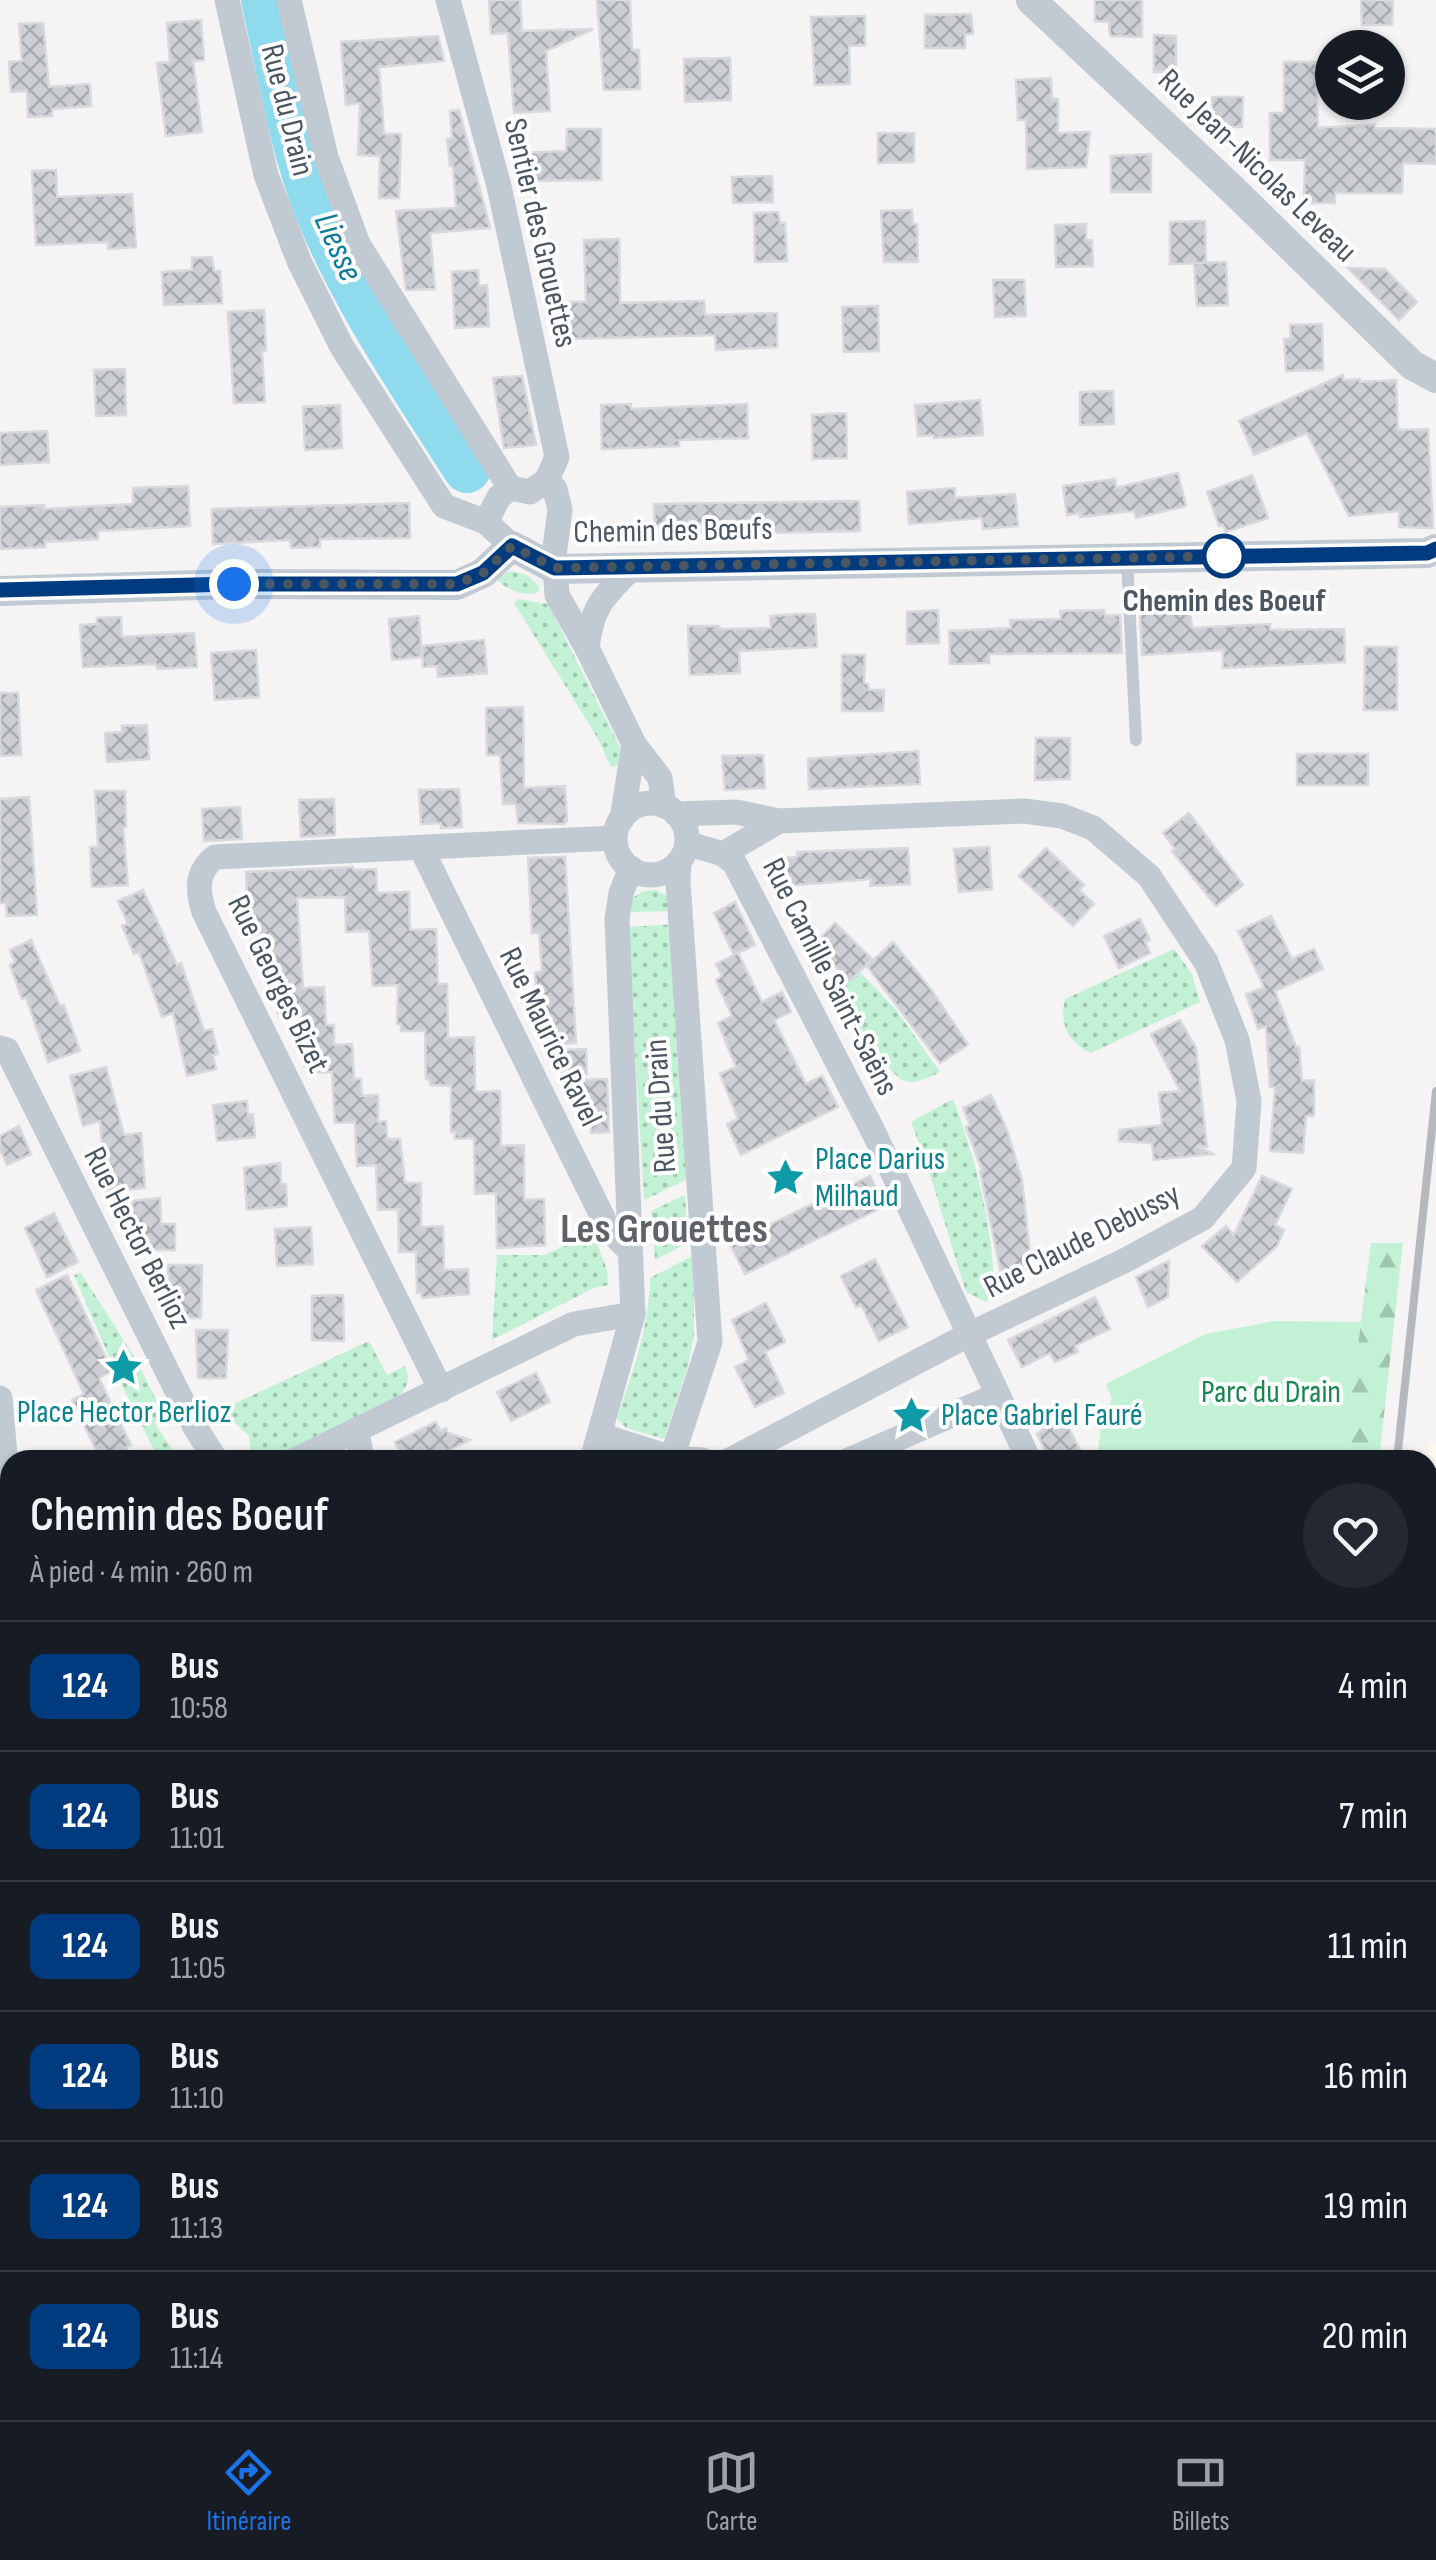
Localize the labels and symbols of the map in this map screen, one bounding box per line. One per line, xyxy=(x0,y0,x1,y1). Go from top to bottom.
street label: Rue du Drain xyxy=(252,40,322,180)
street label: Rue Jean-Nicolas Leveau xyxy=(1150,61,1364,271)
street label: Sentier des Grouettes xyxy=(495,115,585,351)
water label: Liesse xyxy=(304,206,372,288)
street label: Chemin des Bœufs xyxy=(573,510,773,552)
marker: Chemin des Boeuf xyxy=(1203,535,1245,577)
your location xyxy=(209,559,259,609)
place label: Chemin des Boeuf xyxy=(1123,582,1326,621)
street label: Rue Camille Saint-Saëns xyxy=(753,852,907,1102)
street label: Rue Georges Bizet xyxy=(218,889,338,1079)
street label: Rue Maurice Ravel xyxy=(490,941,610,1133)
street label: Rue du Drain xyxy=(637,1038,685,1174)
place label: Place Darius Milhaud xyxy=(815,1140,945,1216)
street label: Rue Hector Berlioz xyxy=(75,1141,199,1335)
place icon: Place Darius Milhaud xyxy=(764,1156,806,1198)
street label: Rue Claude Debussy xyxy=(977,1175,1187,1307)
district label: Les Grouettes xyxy=(560,1204,768,1255)
place icon: Place Hector Berlioz xyxy=(103,1346,145,1388)
park label: Parc du Drain xyxy=(1201,1373,1341,1412)
place label: Place Hector Berlioz xyxy=(17,1393,231,1432)
place icon: Place Gabriel Fauré xyxy=(890,1394,932,1436)
place label: Place Gabriel Fauré xyxy=(941,1396,1143,1435)

